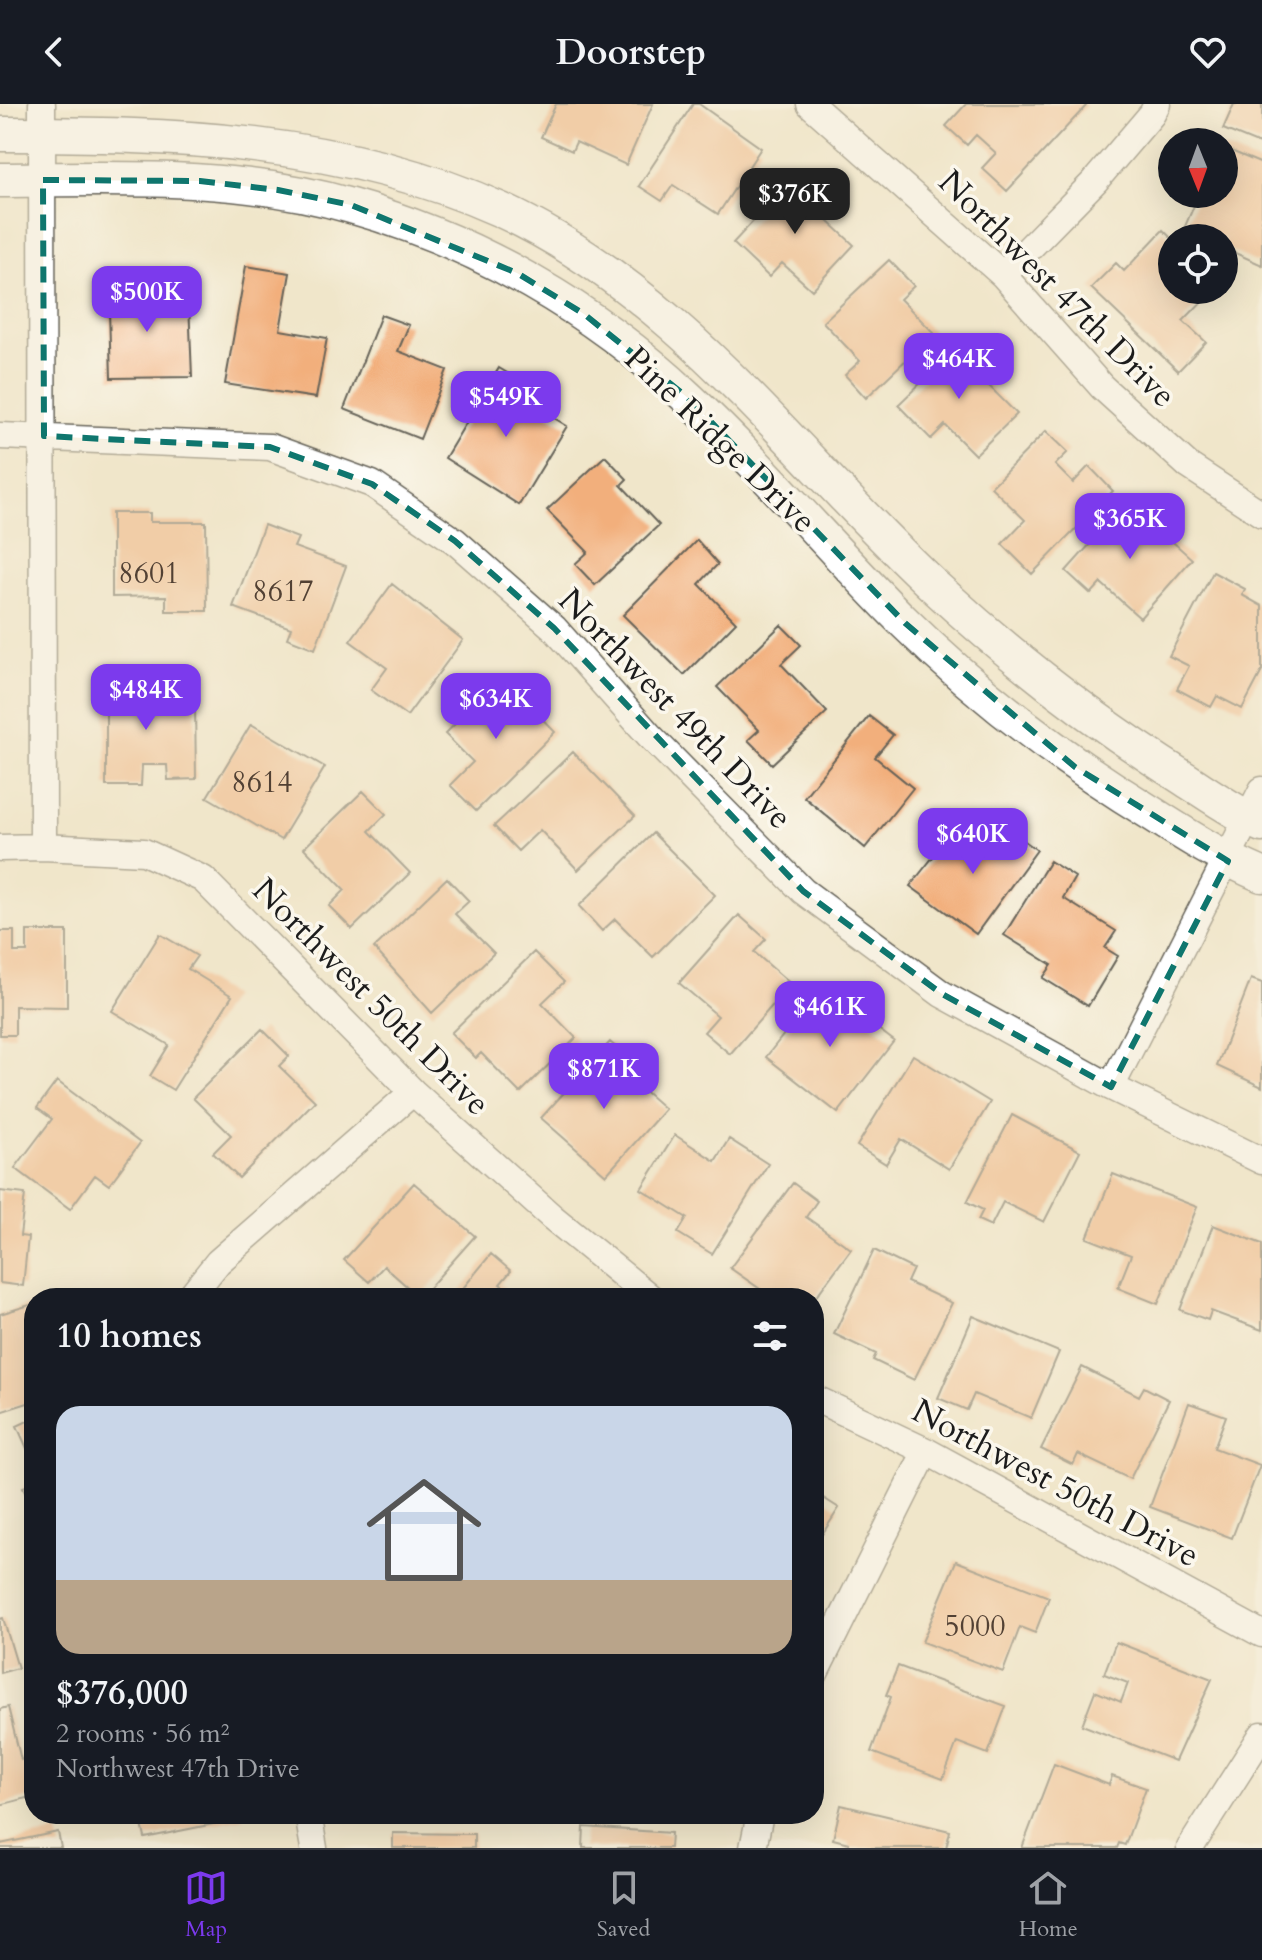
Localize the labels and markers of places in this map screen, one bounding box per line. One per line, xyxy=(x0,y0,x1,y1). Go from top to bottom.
pin: $376K xyxy=(739,168,851,236)
pin: $500K xyxy=(91,266,203,334)
pin: $464K xyxy=(903,333,1015,401)
pin: $549K xyxy=(450,371,562,439)
pin: $365K xyxy=(1074,493,1186,561)
pin: $484K xyxy=(90,664,202,732)
pin: $634K xyxy=(440,673,552,741)
pin: $640K xyxy=(917,808,1029,876)
pin: $461K xyxy=(774,981,886,1049)
pin: $871K xyxy=(548,1043,660,1111)

